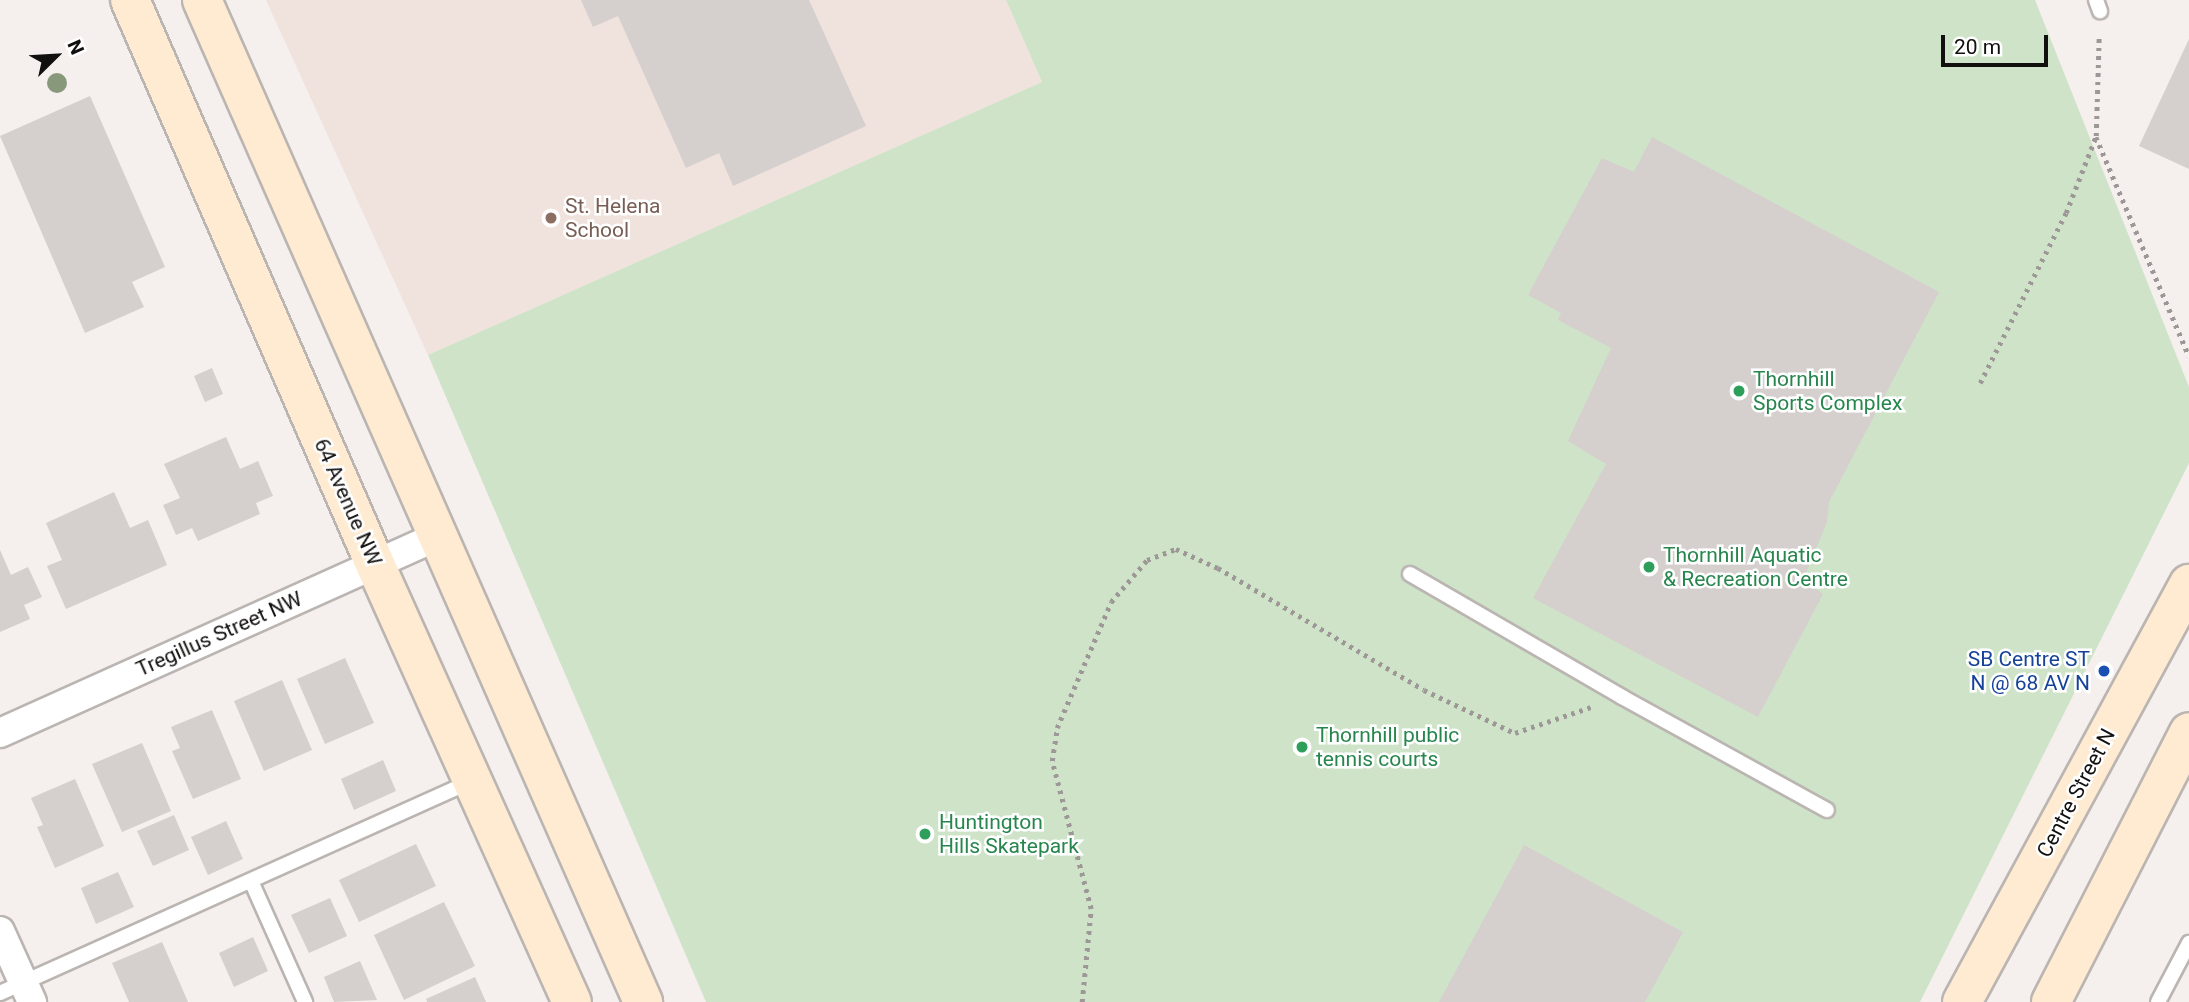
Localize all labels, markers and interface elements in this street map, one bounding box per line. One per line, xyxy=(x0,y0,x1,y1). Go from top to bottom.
north arrow xyxy=(21,21,91,91)
scale bar xyxy=(1944,21,2051,65)
text: 20 m xyxy=(1954,35,2001,59)
text: N xyxy=(62,36,89,58)
place label: St. Helena School xyxy=(565,193,660,243)
marker: St. Helena School xyxy=(543,210,559,226)
place label: Thornhill Sports Complex xyxy=(1753,366,1902,416)
marker: Thornhill Sports Complex xyxy=(1731,383,1747,399)
street label: 64 Avenue NW xyxy=(309,435,387,569)
place label: Thornhill Aquatic & Recreation Centre xyxy=(1663,542,1848,592)
marker: Thornhill Aquatic & Recreation Centre xyxy=(1641,559,1657,575)
street label: Tregillus Street NW xyxy=(132,586,306,682)
place label: SB Centre ST N @ 68 AV N xyxy=(1968,646,2090,696)
marker: SB Centre ST N @ 68 AV N xyxy=(2096,663,2112,679)
place label: Thornhill public tennis courts xyxy=(1316,722,1459,772)
street label: Centre Street N xyxy=(2032,724,2120,862)
marker: Thornhill public tennis courts xyxy=(1294,739,1310,755)
place label: Huntington Hills Skatepark xyxy=(939,809,1079,859)
marker: Huntington Hills Skatepark xyxy=(917,826,933,842)

